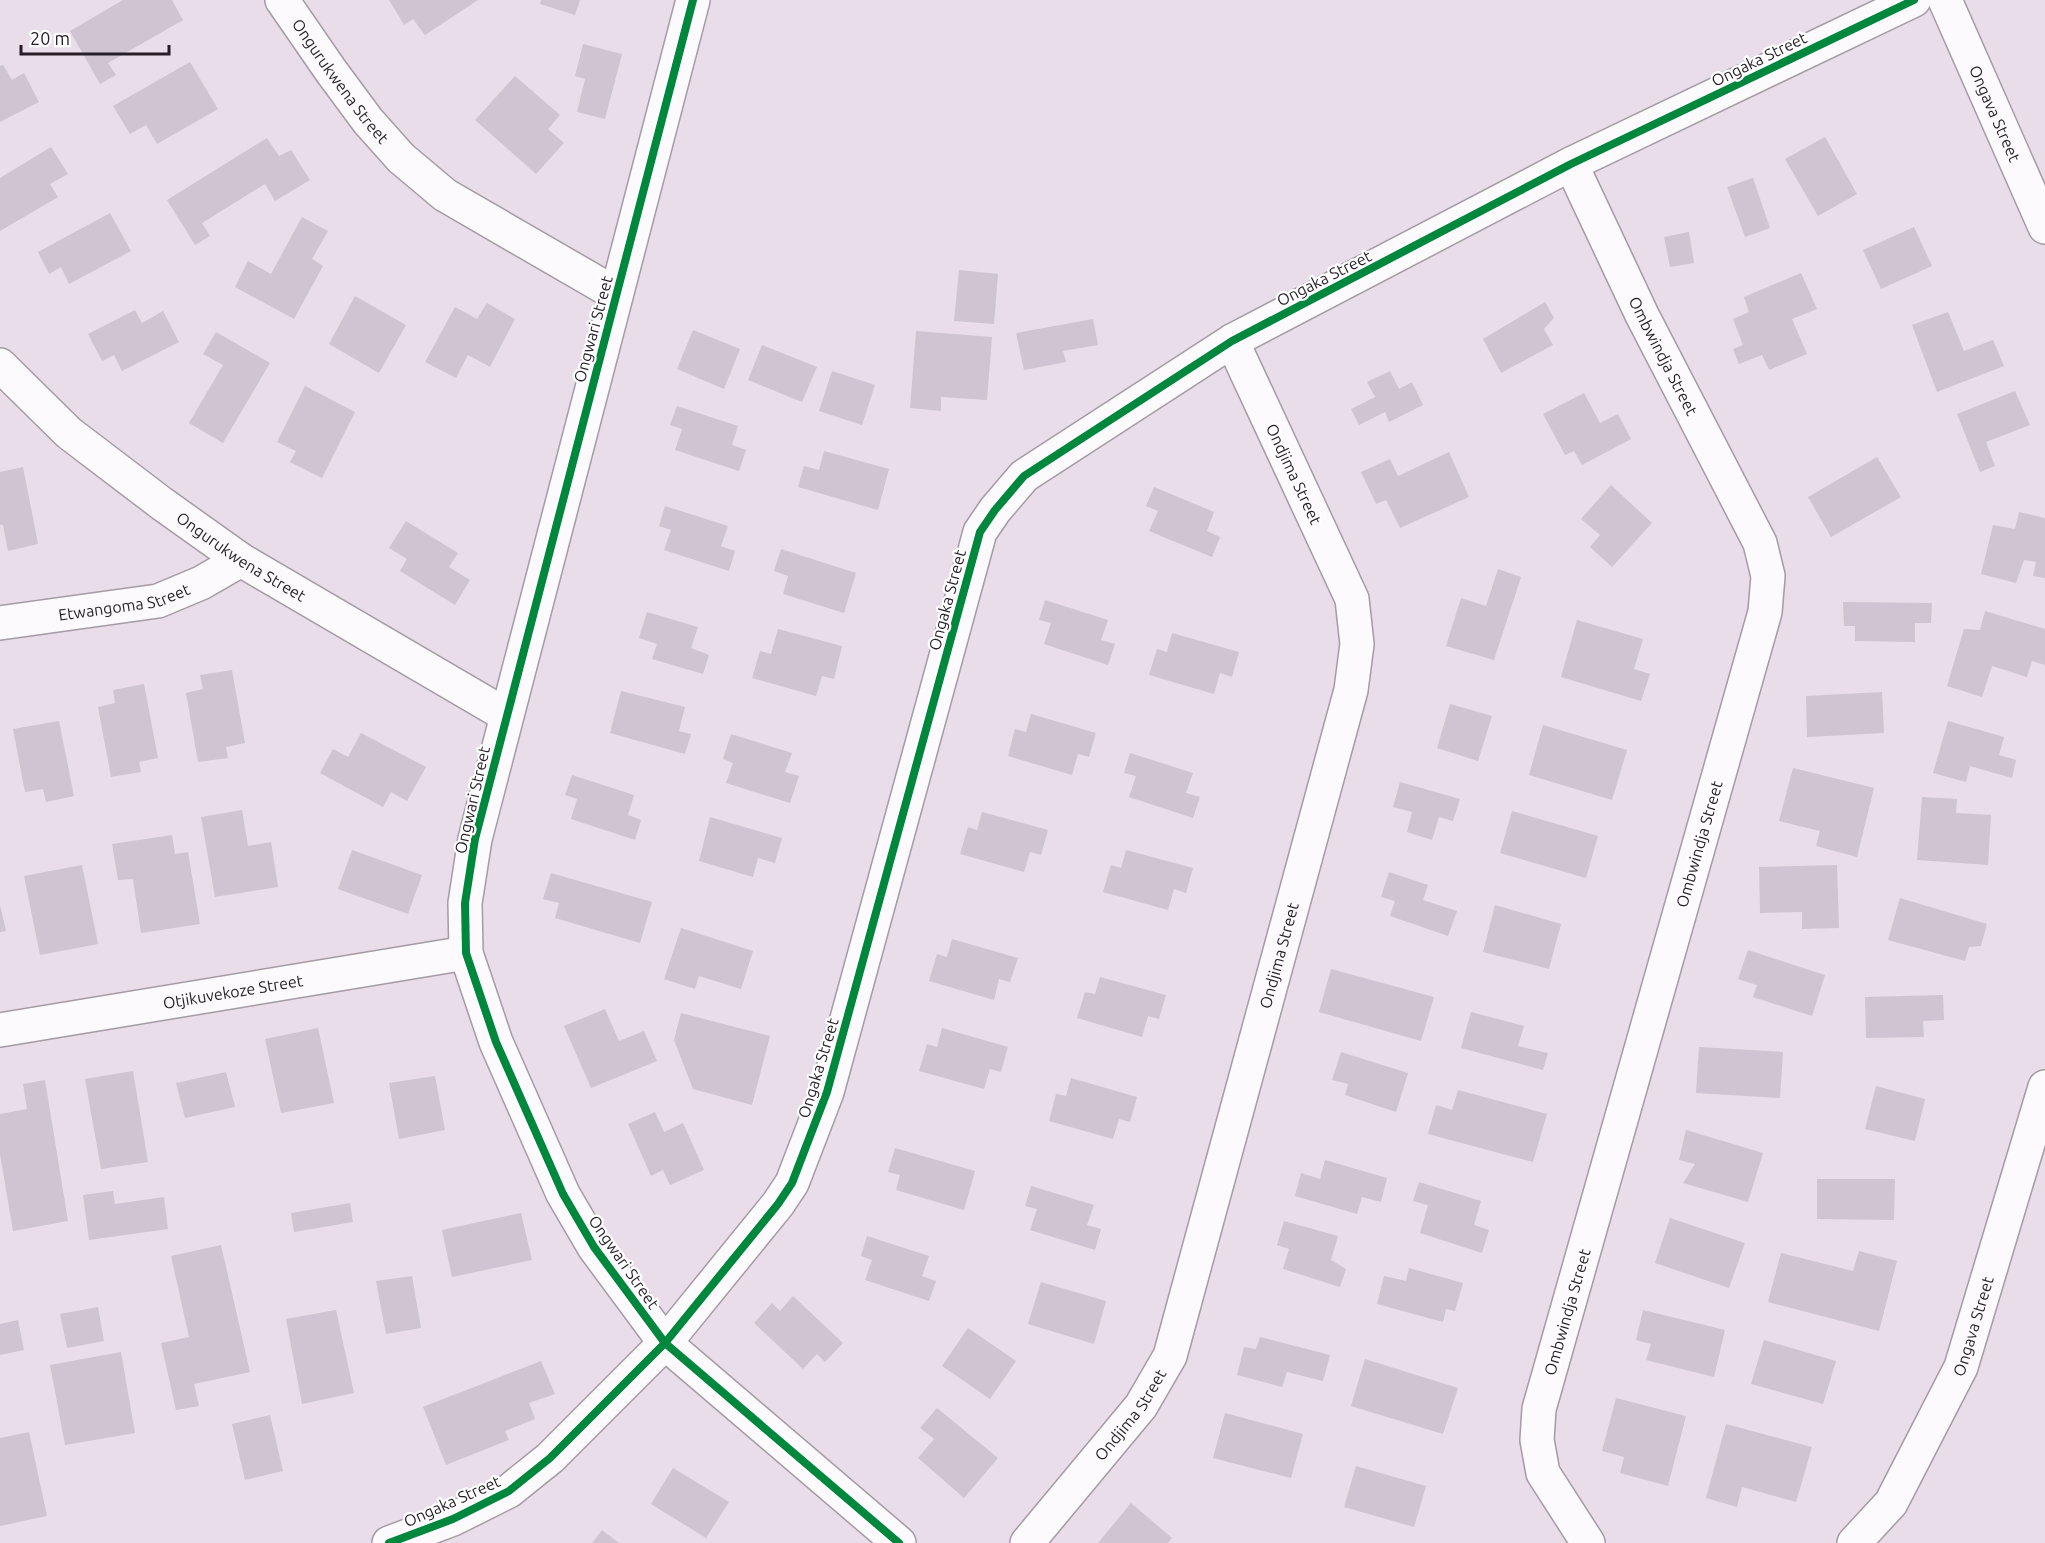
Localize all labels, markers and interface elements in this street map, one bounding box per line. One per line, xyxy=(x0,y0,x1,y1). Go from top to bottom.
street label: Ongurukwena Street xyxy=(289,15,393,147)
scale bar xyxy=(21,18,170,56)
text: 20 m xyxy=(30,28,70,48)
street label: Ongaka Street xyxy=(1708,28,1810,90)
street label: Ongava Street xyxy=(1966,63,2024,165)
street label: Ongaka Street xyxy=(1274,246,1375,310)
street label: Ongwari Street xyxy=(570,273,616,384)
street label: Ombwindja Street xyxy=(1626,294,1702,419)
street label: Ondjima Street xyxy=(1263,421,1326,528)
street label: Ongurukwena Street xyxy=(173,508,310,605)
street label: Ongaka Street xyxy=(925,547,969,652)
street label: Etwangoma Street xyxy=(57,579,193,624)
street label: Ongwari Street xyxy=(451,744,493,855)
street label: Ombwindja Street xyxy=(1672,778,1726,909)
street label: Ondjima Street xyxy=(1256,900,1302,1011)
street label: Otjikuvekoze Street xyxy=(161,971,305,1012)
street label: Ongaka Street xyxy=(794,1015,842,1120)
street label: Ongwari Street xyxy=(585,1212,663,1313)
street label: Ombwindja Street xyxy=(1540,1246,1594,1377)
street label: Ongava Street xyxy=(1949,1273,1997,1379)
street label: Ondjima Street xyxy=(1091,1365,1170,1464)
street label: Ongaka Street xyxy=(401,1471,504,1530)

